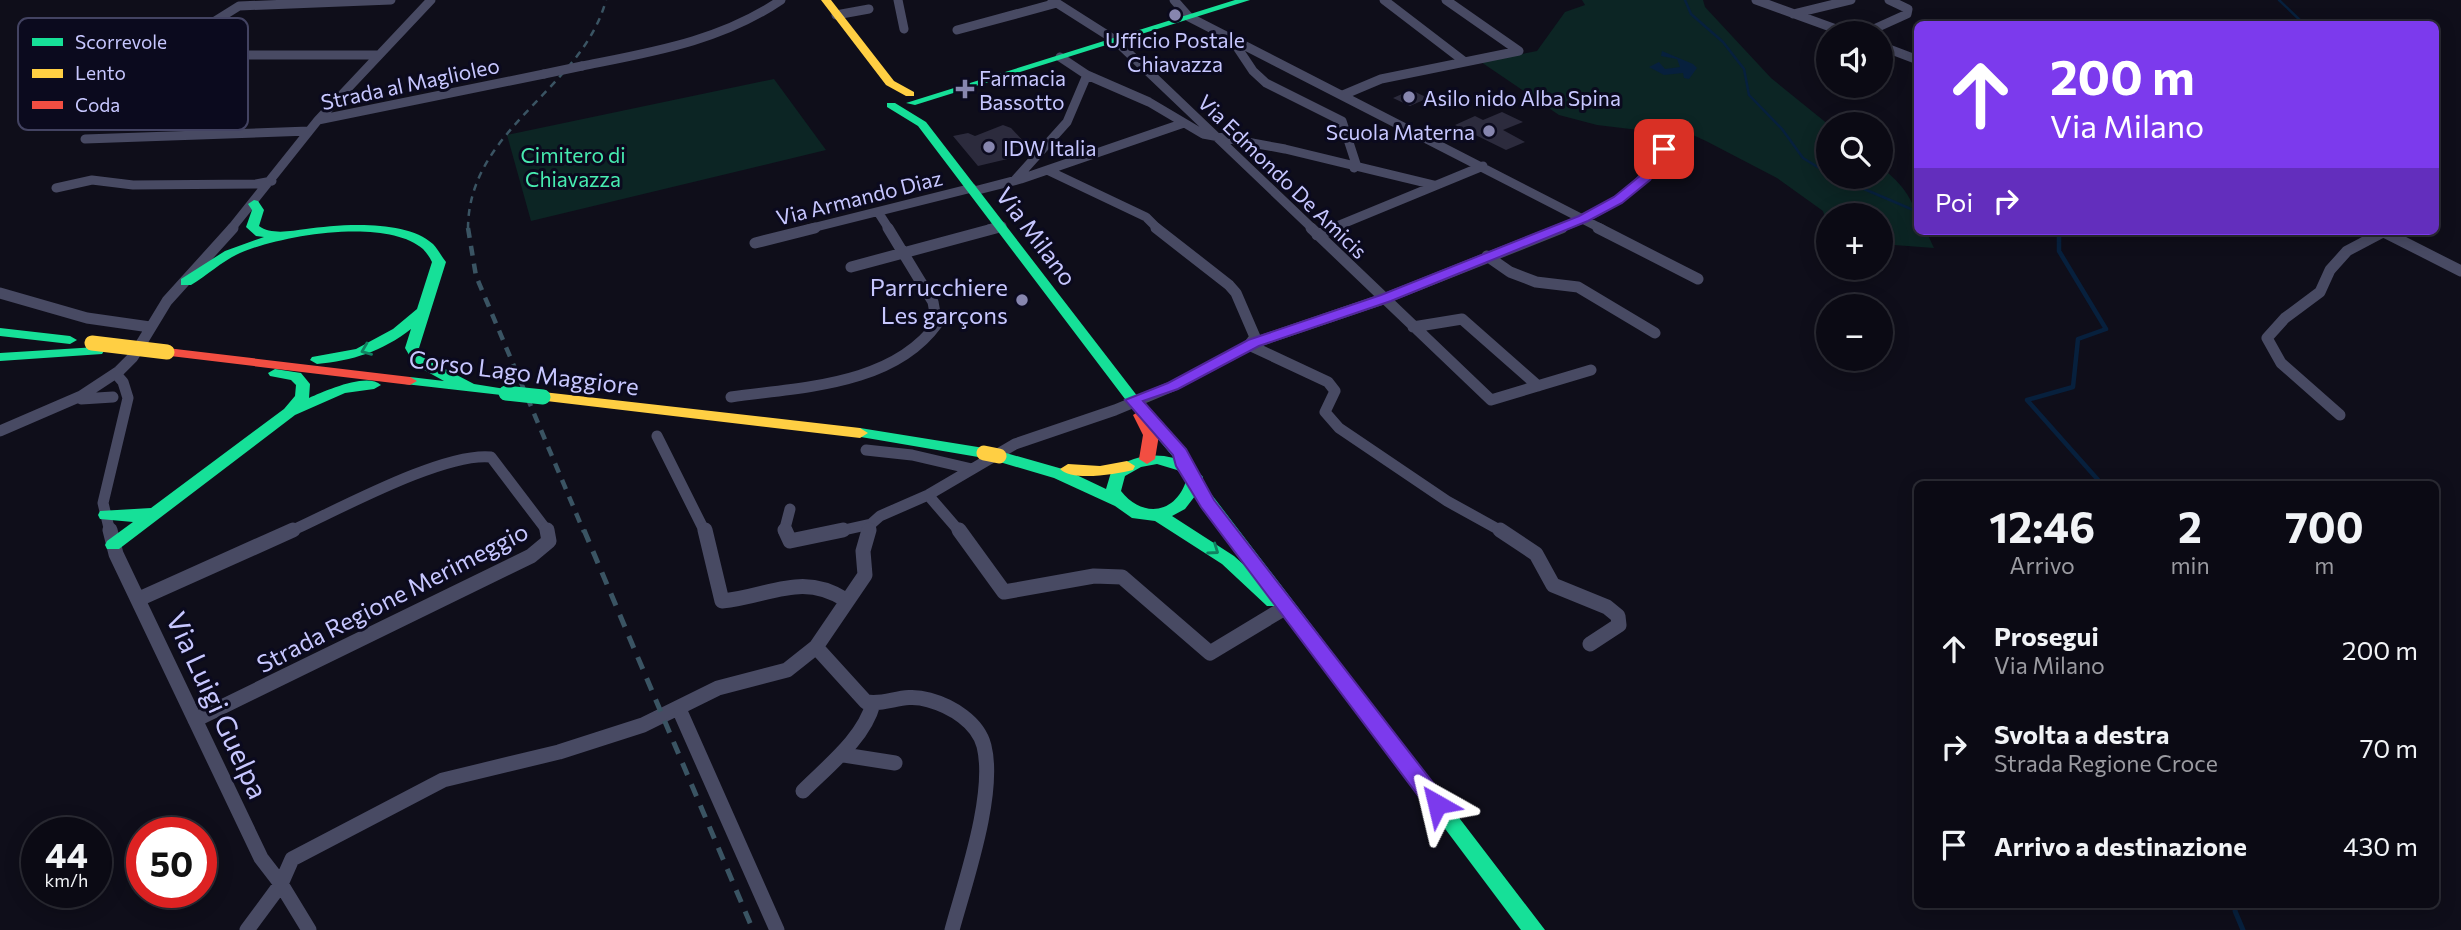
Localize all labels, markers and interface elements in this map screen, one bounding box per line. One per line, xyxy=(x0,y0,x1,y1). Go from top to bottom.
marker: Ufficio Postale Chiavazza xyxy=(1167,7,1183,23)
legend xyxy=(18,18,248,130)
map controls xyxy=(1816,21,1893,371)
button: sound xyxy=(1816,21,1893,98)
place label: Ufficio Postale Chiavazza xyxy=(1105,27,1245,76)
text: Scorrevole xyxy=(75,30,167,53)
text: 200 m xyxy=(2050,45,2195,105)
icon: ahead xyxy=(1935,49,2026,140)
street label: Strada al Maglioleo xyxy=(318,52,502,114)
text: Lento xyxy=(75,61,126,84)
place label: Farmacia Bassotto xyxy=(979,65,1066,114)
marker: Farmacia Bassotto xyxy=(957,81,973,97)
place label: Asilo nido Alba Spina xyxy=(1423,85,1621,110)
street label: Via Edmondo De Amicis xyxy=(1193,89,1373,263)
marker: Asilo nido Alba Spina xyxy=(1401,89,1417,105)
text: Coda xyxy=(75,93,120,116)
text: Via Milano xyxy=(2050,105,2204,145)
button: search xyxy=(1816,112,1893,189)
place label: Scuola Materna xyxy=(1326,119,1475,144)
pin xyxy=(1634,119,1694,179)
marker: Scuola Materna xyxy=(1481,123,1497,139)
icon: arrive xyxy=(1645,130,1683,168)
place label: IDW Italia xyxy=(1003,135,1097,160)
marker: IDW Italia xyxy=(981,139,997,155)
park label: Cimitero di Chiavazza xyxy=(520,142,626,191)
street label: Via Armando Diaz xyxy=(773,164,945,230)
street label: Via Milano xyxy=(991,181,1083,291)
icon: right xyxy=(1987,182,2025,220)
text: Poi xyxy=(1935,186,1973,217)
button: + xyxy=(1816,203,1893,280)
place label: Parrucchiere Les garçons xyxy=(870,272,1008,329)
marker: Parrucchiere Les garçons xyxy=(1014,292,1030,308)
button: − xyxy=(1816,294,1893,371)
one-way arrow xyxy=(361,342,373,356)
street label: Corso Lago Maggiore xyxy=(407,344,641,400)
text: 12:46 xyxy=(1989,500,2095,552)
text: 2 xyxy=(2178,500,2202,552)
text: 700 xyxy=(2285,500,2364,552)
street label: Strada Regione Merimeggio xyxy=(252,516,532,678)
one-way arrow xyxy=(1206,542,1219,554)
text: Arrivo xyxy=(2010,551,2075,579)
text: min xyxy=(2170,551,2210,579)
text: m xyxy=(2314,551,2334,579)
street label: Via Luigi Guelpa xyxy=(160,606,276,804)
text: Prosegui xyxy=(1994,620,2099,651)
icon: ahead xyxy=(1935,630,1973,668)
text: 200 m xyxy=(2342,634,2418,665)
text: Via Milano xyxy=(1994,651,2105,679)
text: Svolta a destra xyxy=(1994,718,2169,749)
icon: right xyxy=(1935,728,1973,766)
text: 70 m xyxy=(2360,732,2418,763)
text: Strada Regione Croce xyxy=(1994,749,2218,777)
position arrow xyxy=(1400,767,1474,841)
speed limit sign: 50 xyxy=(126,817,217,908)
icon: arrive xyxy=(1935,826,1973,864)
text: Arrivo a destinazione xyxy=(1994,830,2247,861)
text: 430 m xyxy=(2343,830,2418,861)
text: 44 xyxy=(45,832,88,875)
text: km/h xyxy=(45,869,88,891)

